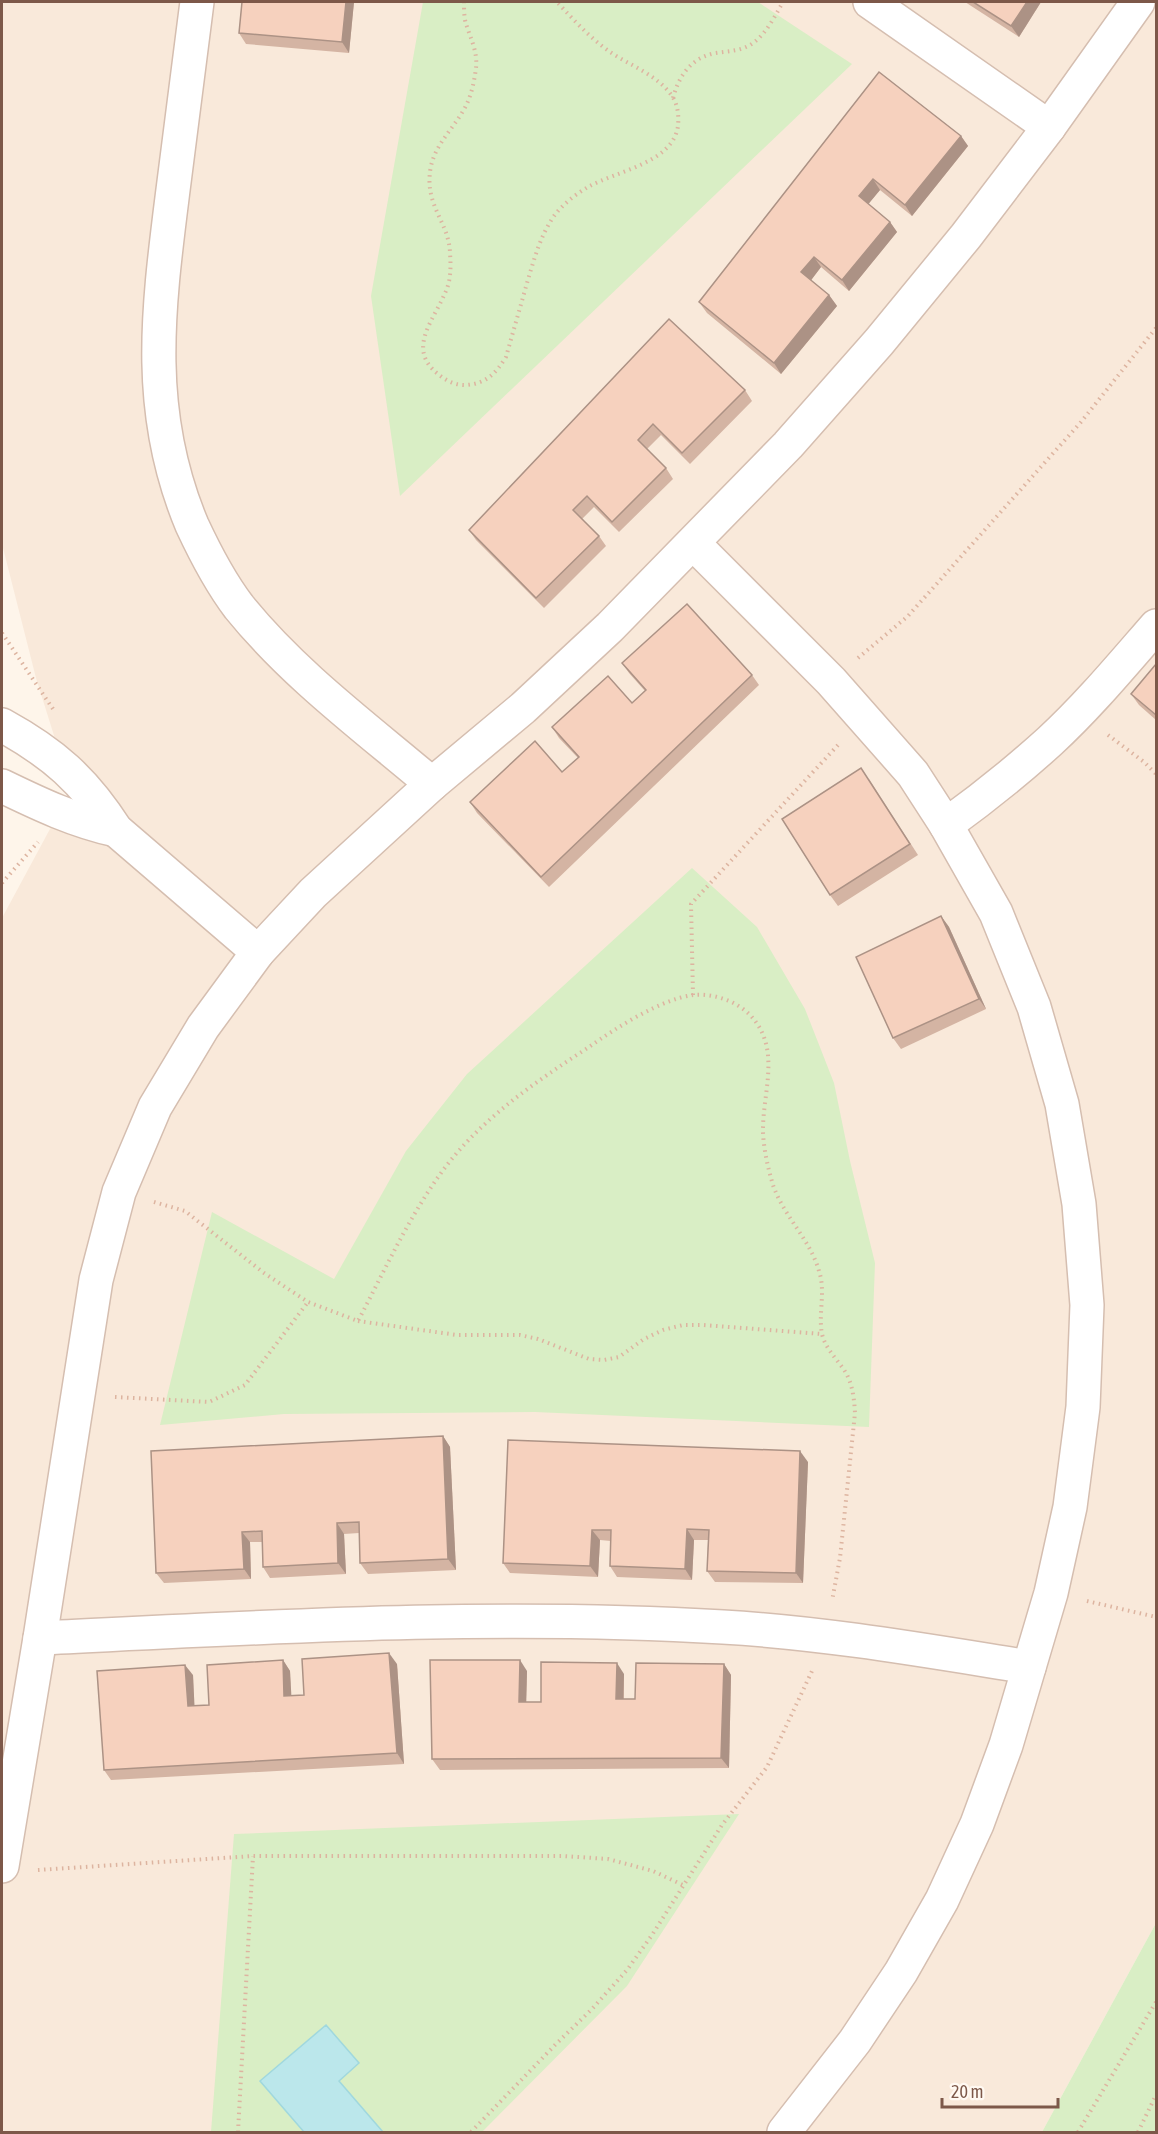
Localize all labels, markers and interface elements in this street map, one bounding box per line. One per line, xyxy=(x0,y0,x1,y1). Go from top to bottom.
scale bar xyxy=(942,2071,1058,2109)
text: 20 m xyxy=(951,2081,983,2102)

